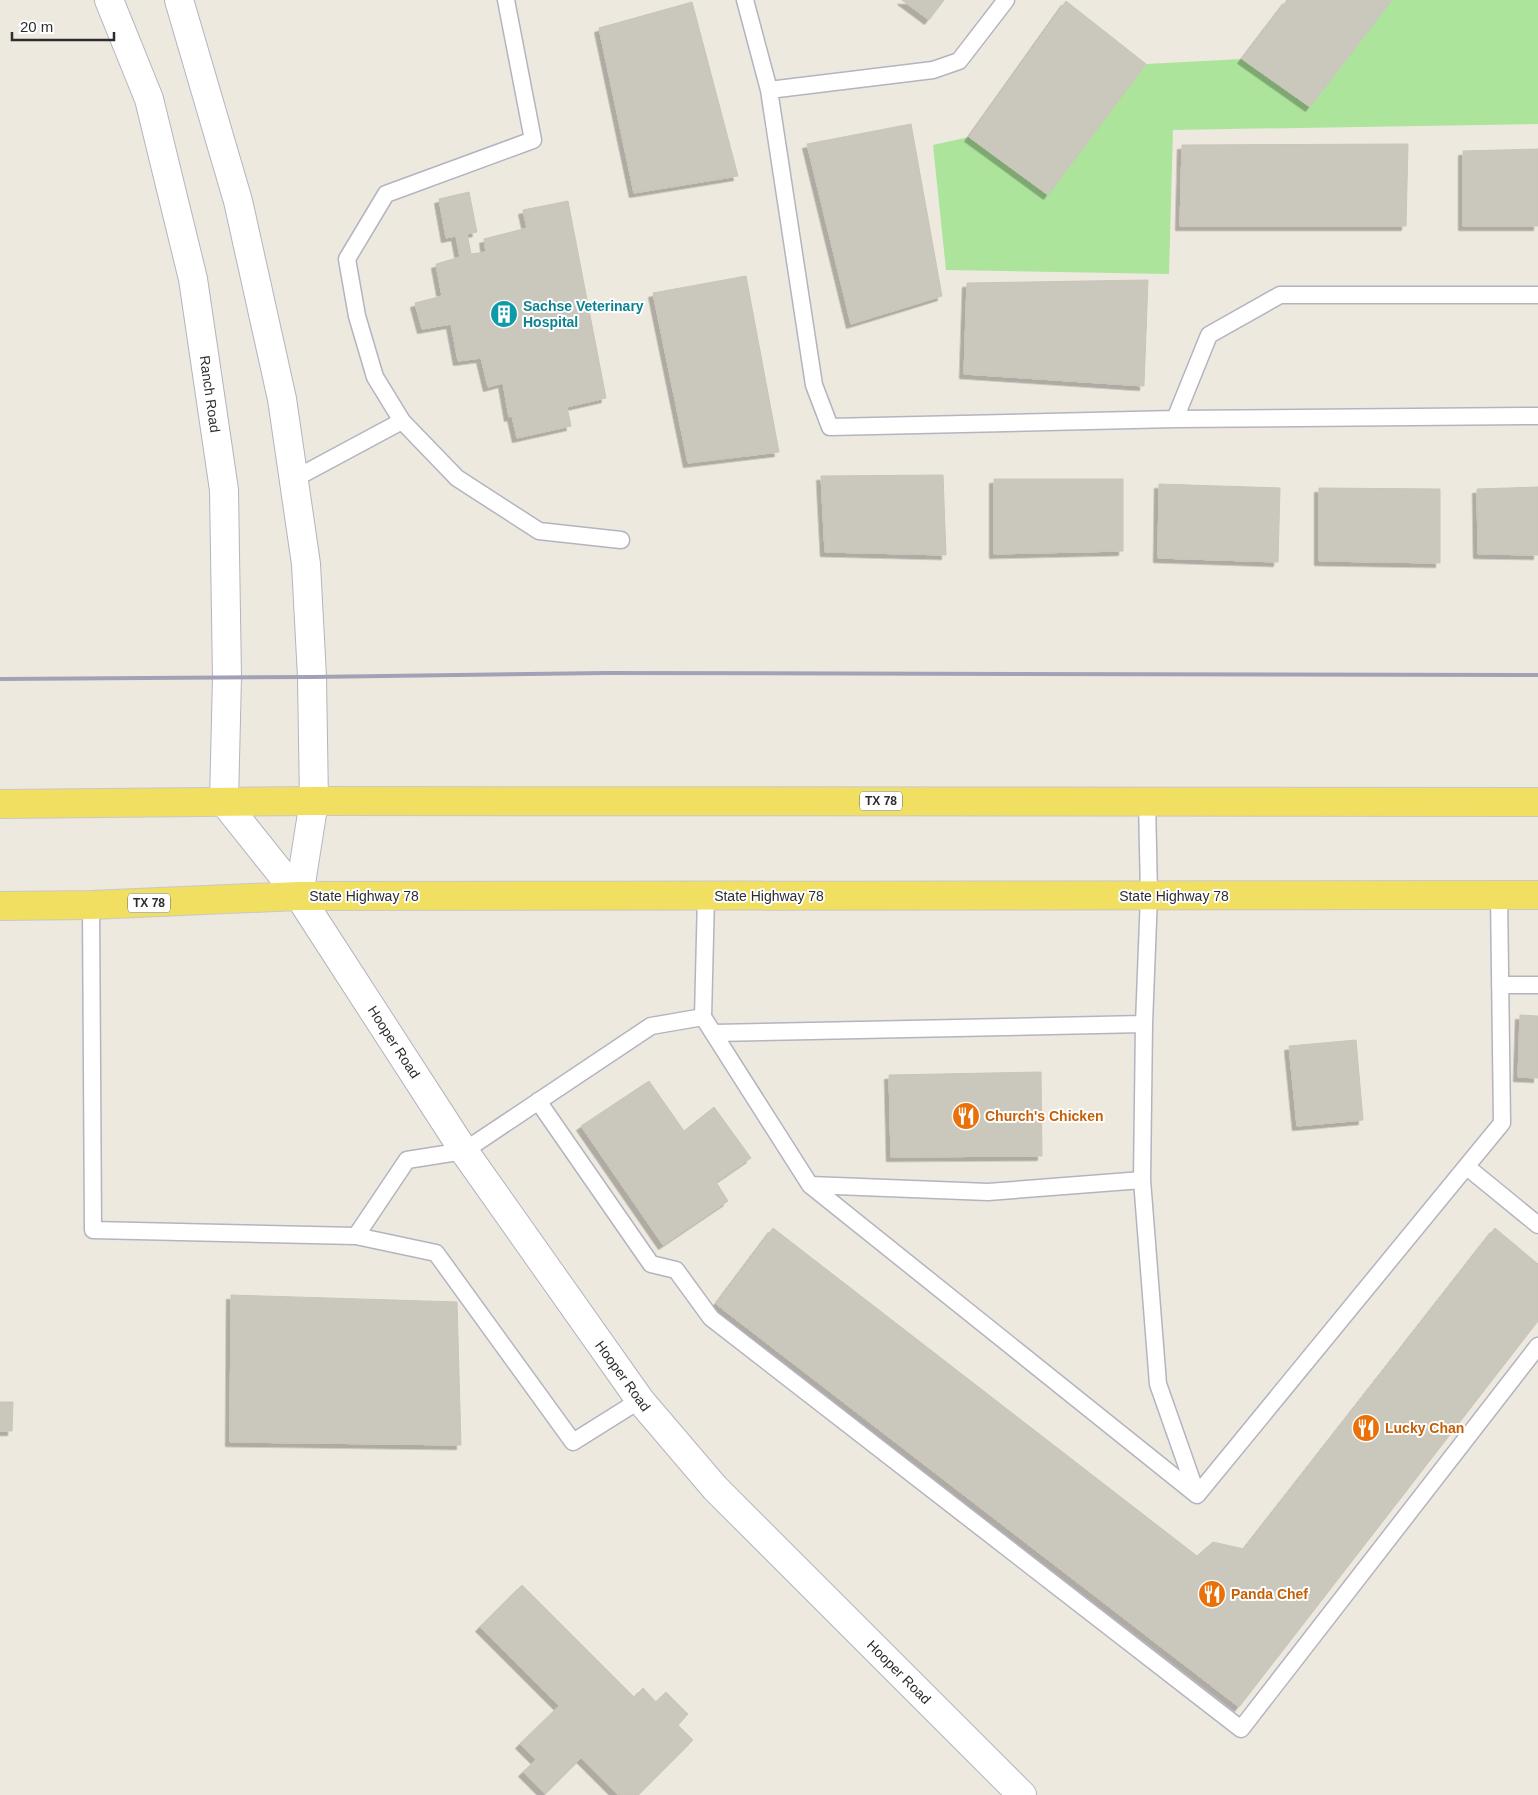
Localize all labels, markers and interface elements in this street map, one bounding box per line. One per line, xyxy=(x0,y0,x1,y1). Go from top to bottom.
scale bar xyxy=(12,10,115,42)
text: 20 m xyxy=(20,18,53,35)
place label: Sachse Veterinary Hospital xyxy=(523,298,644,330)
building icon: Sachse Veterinary Hospital xyxy=(489,299,519,329)
street label: Ranch Road xyxy=(197,354,223,434)
road number: TX 78 xyxy=(860,791,902,810)
street label: State Highway 78 xyxy=(309,888,419,904)
street label: State Highway 78 xyxy=(714,888,824,904)
street label: State Highway 78 xyxy=(1119,888,1229,904)
road number: TX 78 xyxy=(128,894,170,912)
street label: Hooper Road xyxy=(365,1003,423,1081)
restaurant icon: Church's Chicken xyxy=(951,1101,981,1131)
place label: Church's Chicken xyxy=(985,1108,1103,1124)
street label: Hooper Road xyxy=(592,1338,654,1414)
restaurant icon: Lucky Chan xyxy=(1351,1413,1381,1443)
place label: Lucky Chan xyxy=(1385,1420,1464,1436)
restaurant icon: Panda Chef xyxy=(1197,1579,1227,1609)
place label: Panda Chef xyxy=(1231,1586,1308,1602)
street label: Hooper Road xyxy=(864,1637,934,1707)

